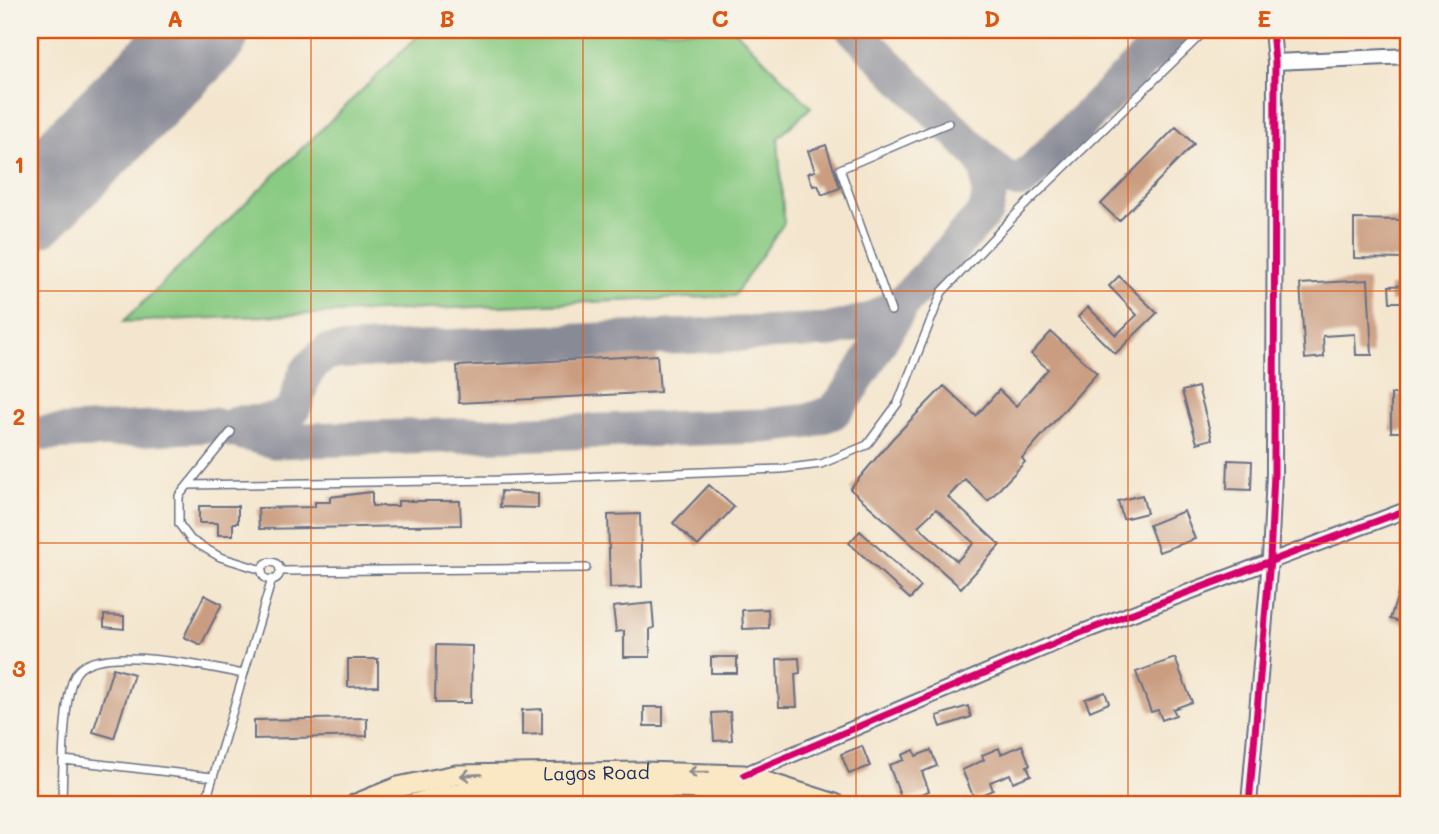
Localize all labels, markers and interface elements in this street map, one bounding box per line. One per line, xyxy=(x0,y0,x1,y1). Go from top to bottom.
text: A xyxy=(167,3,183,33)
text: B xyxy=(439,3,455,33)
text: C xyxy=(711,3,729,33)
text: D xyxy=(984,3,1000,33)
text: E xyxy=(1257,3,1271,33)
text: 1 xyxy=(14,149,24,179)
text: 2 xyxy=(13,401,25,431)
text: 3 xyxy=(12,653,26,683)
street label: Lagos Road xyxy=(543,759,650,786)
one-way arrow xyxy=(687,766,710,779)
one-way arrow xyxy=(460,768,483,781)

